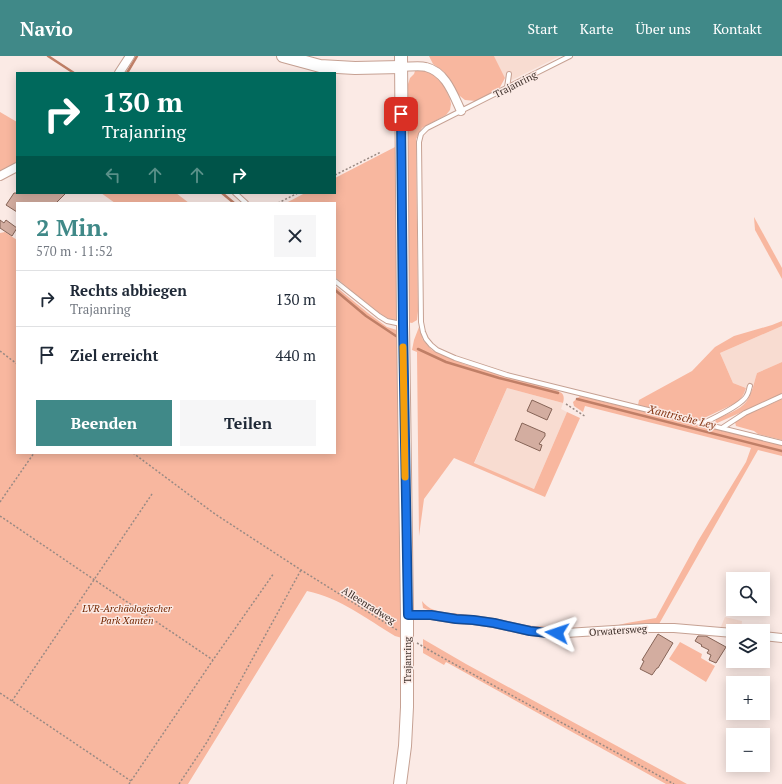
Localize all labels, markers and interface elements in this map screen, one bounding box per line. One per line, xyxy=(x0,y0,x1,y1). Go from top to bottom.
text: Navio xyxy=(20,16,73,41)
text: Start xyxy=(528,19,558,38)
text: Karte xyxy=(580,19,614,38)
text: Über uns xyxy=(636,19,691,38)
text: Kontakt xyxy=(713,19,762,38)
street label: Trajanring xyxy=(491,68,540,101)
text: 130 m xyxy=(102,83,183,120)
icon: right xyxy=(36,88,88,140)
pin xyxy=(384,97,418,131)
icon: arrive xyxy=(390,103,412,125)
text: Trajanring xyxy=(102,119,186,143)
icon: left xyxy=(102,164,124,186)
icon: ahead xyxy=(144,164,166,186)
icon: ahead xyxy=(186,164,208,186)
icon: right xyxy=(228,164,250,186)
text: 2 Min. xyxy=(36,211,109,243)
button: close xyxy=(274,215,316,257)
text: 570 m · 11:52 xyxy=(36,242,113,260)
text: Rechts abbiegen xyxy=(70,280,187,300)
icon: right xyxy=(36,288,58,310)
text: 130 m xyxy=(275,289,316,309)
text: Trajanring xyxy=(70,300,131,318)
icon: arrive xyxy=(36,344,58,366)
text: Ziel erreicht xyxy=(70,345,158,365)
text: 440 m xyxy=(275,345,316,365)
button: Beenden xyxy=(36,400,172,446)
button: Teilen xyxy=(180,400,316,446)
water label: Xantrische Ley xyxy=(646,402,718,432)
map controls xyxy=(726,572,770,772)
button: search xyxy=(726,572,770,616)
street label: Alleenradweg xyxy=(340,584,399,627)
park label: LVR-Archäologischer Park Xanten xyxy=(81,602,173,627)
position arrow xyxy=(536,612,578,654)
street label: Orwatersweg xyxy=(589,622,648,639)
button: layers xyxy=(726,624,770,668)
street label: Trajanring xyxy=(401,636,414,683)
button: + xyxy=(726,676,770,720)
button: − xyxy=(726,728,770,772)

